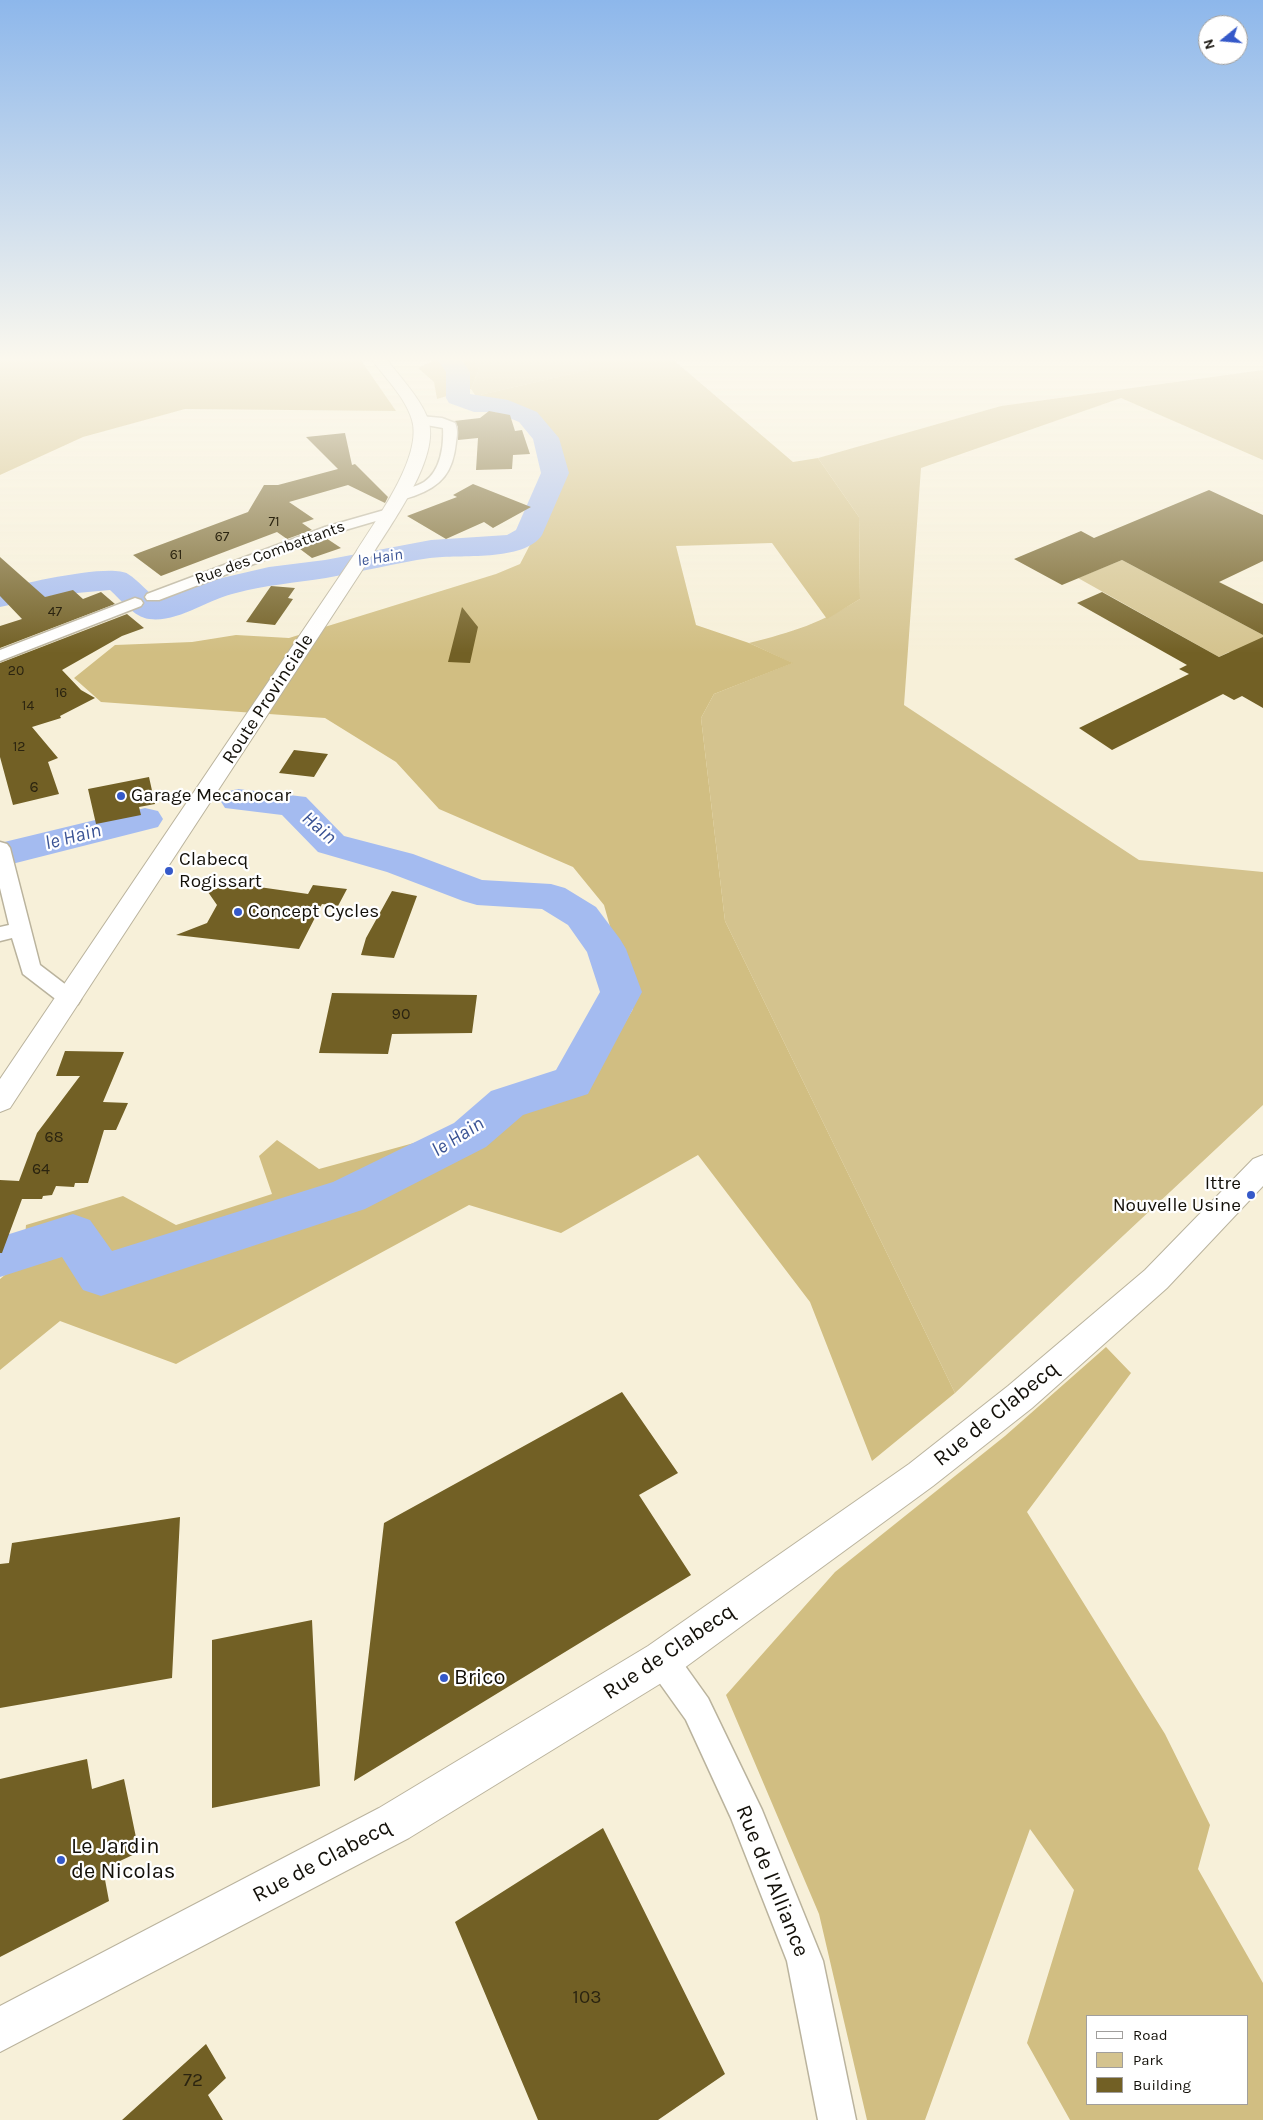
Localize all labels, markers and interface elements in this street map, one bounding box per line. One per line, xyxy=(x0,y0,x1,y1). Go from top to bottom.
north arrow xyxy=(1198,15,1248,65)
text: N xyxy=(1200,37,1219,52)
house number: 71 xyxy=(268,514,280,530)
street label: Rue des Combattants xyxy=(192,517,348,589)
house number: 67 xyxy=(215,529,229,545)
water label: le Hain xyxy=(356,545,404,571)
house number: 61 xyxy=(170,547,182,563)
house number: 47 xyxy=(48,604,62,620)
street label: Route Provinciale xyxy=(217,630,319,768)
house number: 20 xyxy=(8,663,24,679)
house number: 16 xyxy=(55,685,67,701)
house number: 14 xyxy=(22,698,34,714)
house number: 12 xyxy=(13,739,25,755)
house number: 6 xyxy=(29,777,39,797)
place label: Garage Mecanocar xyxy=(131,785,291,807)
marker: Garage Mecanocar xyxy=(115,790,127,802)
water label: Hain xyxy=(297,806,341,850)
water label: le Hain xyxy=(42,818,104,856)
place label: Clabecq Rogissart xyxy=(179,849,262,893)
marker: Clabecq Rogissart xyxy=(163,865,175,877)
place label: Concept Cycles xyxy=(248,901,379,923)
marker: Concept Cycles xyxy=(232,906,244,918)
house number: 90 xyxy=(392,1004,410,1024)
water label: le Hain xyxy=(427,1112,489,1162)
house number: 68 xyxy=(45,1127,63,1147)
house number: 64 xyxy=(32,1159,50,1179)
place label: Ittre Nouvelle Usine xyxy=(1113,1173,1241,1217)
marker: Ittre Nouvelle Usine xyxy=(1245,1189,1257,1201)
street label: Rue de Clabecq xyxy=(928,1356,1064,1472)
street label: Rue de Clabecq xyxy=(598,1598,740,1706)
place label: Brico xyxy=(454,1665,506,1691)
marker: Brico xyxy=(438,1672,450,1684)
street label: Rue de l'Alliance xyxy=(729,1801,815,1961)
street label: Rue de Clabecq xyxy=(248,1813,396,1909)
place label: Le Jardin de Nicolas xyxy=(71,1834,175,1885)
marker: Le Jardin de Nicolas xyxy=(55,1854,67,1866)
house number: 103 xyxy=(573,1987,601,2009)
legend xyxy=(1086,2015,1248,2105)
text: Road xyxy=(1133,2026,1168,2044)
text: Park xyxy=(1133,2051,1163,2069)
house number: 72 xyxy=(183,2070,203,2092)
text: Building xyxy=(1133,2076,1191,2094)

